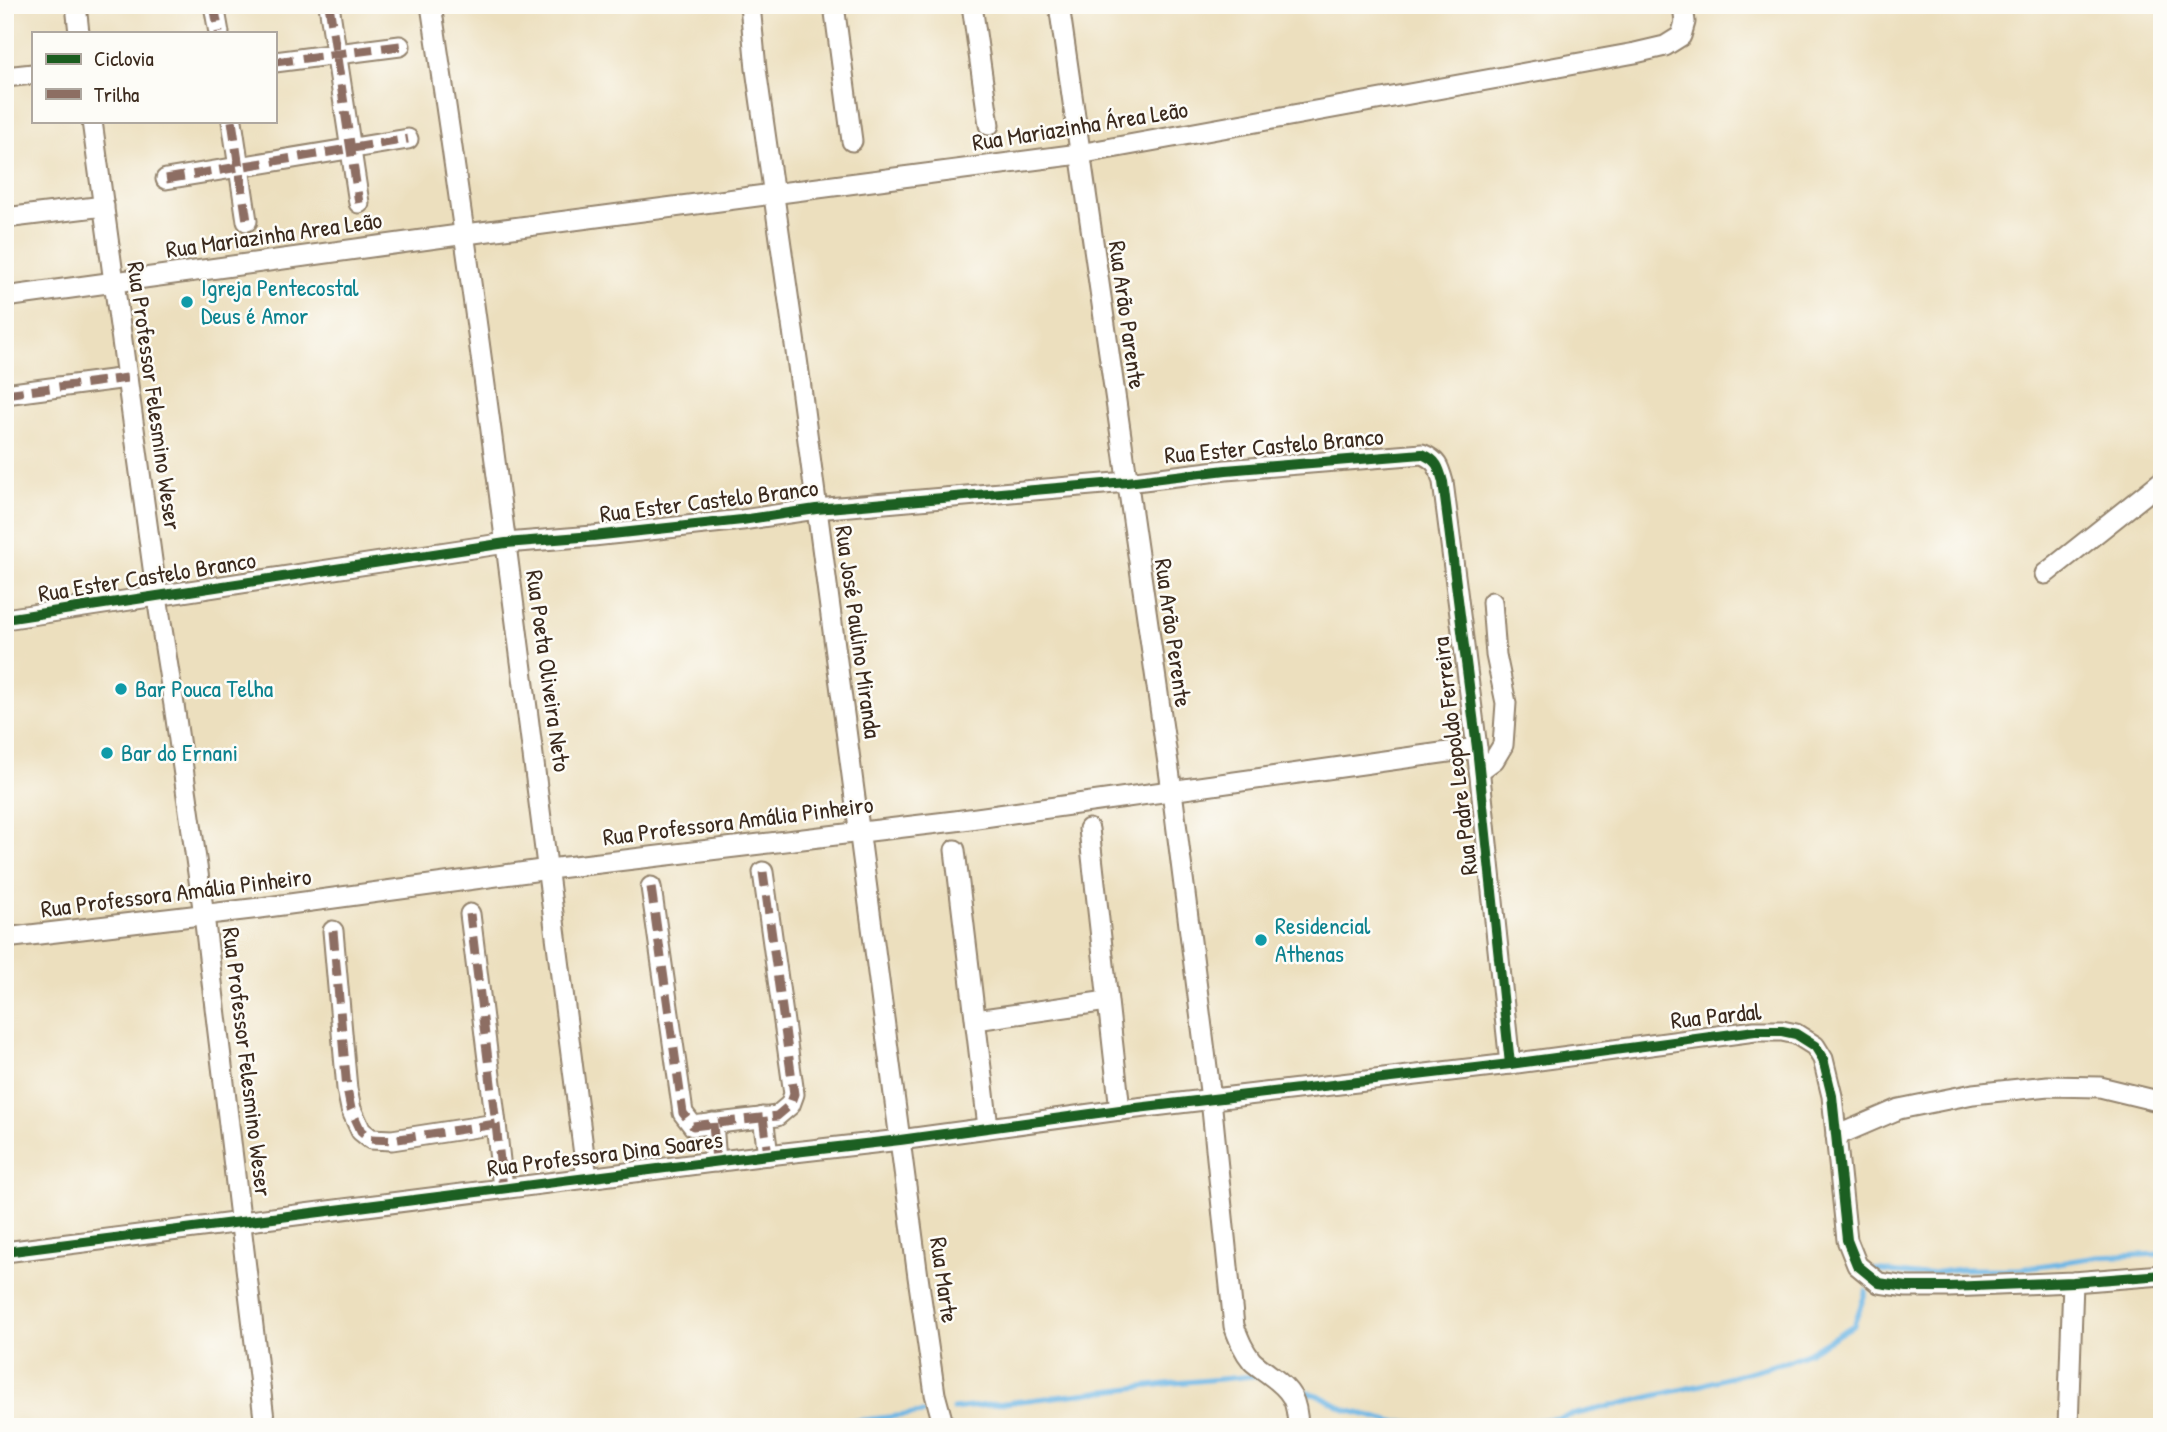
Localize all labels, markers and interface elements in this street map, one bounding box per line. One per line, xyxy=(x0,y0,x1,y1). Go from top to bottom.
legend xyxy=(32,32,276,122)
text: Ciclovia xyxy=(94,44,154,73)
text: Trilha xyxy=(94,80,139,109)
street label: Rua Mariazinha Área Leão xyxy=(970,92,1190,158)
street label: Rua Mariazinha Area Leão xyxy=(164,203,384,265)
street label: Rua Arão Parente xyxy=(1102,239,1154,391)
street label: Rua Professor Felesmino Weser xyxy=(120,260,190,532)
place label: Igreja Pentecostal Deus é Amor xyxy=(201,271,359,331)
marker: Igreja Pentecostal Deus é Amor xyxy=(179,294,195,310)
street label: Rua Ester Castelo Branco xyxy=(1163,419,1385,471)
street label: Rua Ester Castelo Branco xyxy=(598,471,820,529)
street label: Rua José Paulino Miranda xyxy=(828,523,890,740)
street label: Rua Ester Castelo Branco xyxy=(36,543,258,609)
street label: Rua Arão Perente xyxy=(1148,557,1200,710)
street label: Rua Poeta Oliveira Neto xyxy=(519,568,579,774)
street label: Rua Padre Leopoldo Ferreira xyxy=(1424,635,1484,877)
place label: Bar Pouca Telha xyxy=(135,672,273,704)
marker: Bar Pouca Telha xyxy=(113,681,129,697)
place label: Bar do Ernani xyxy=(121,736,238,768)
marker: Bar do Ernani xyxy=(99,745,115,761)
street label: Rua Professora Amália Pinheiro xyxy=(601,788,875,852)
street label: Rua Professora Amália Pinheiro xyxy=(39,860,313,924)
place label: Residencial Athenas xyxy=(1275,909,1371,969)
street label: Rua Professor Felesmino Weser xyxy=(216,926,280,1198)
marker: Residencial Athenas xyxy=(1253,932,1269,948)
street label: Rua Pardal xyxy=(1669,994,1763,1036)
street label: Rua Professora Dina Soares xyxy=(485,1123,724,1183)
street label: Rua Marte xyxy=(923,1235,967,1325)

